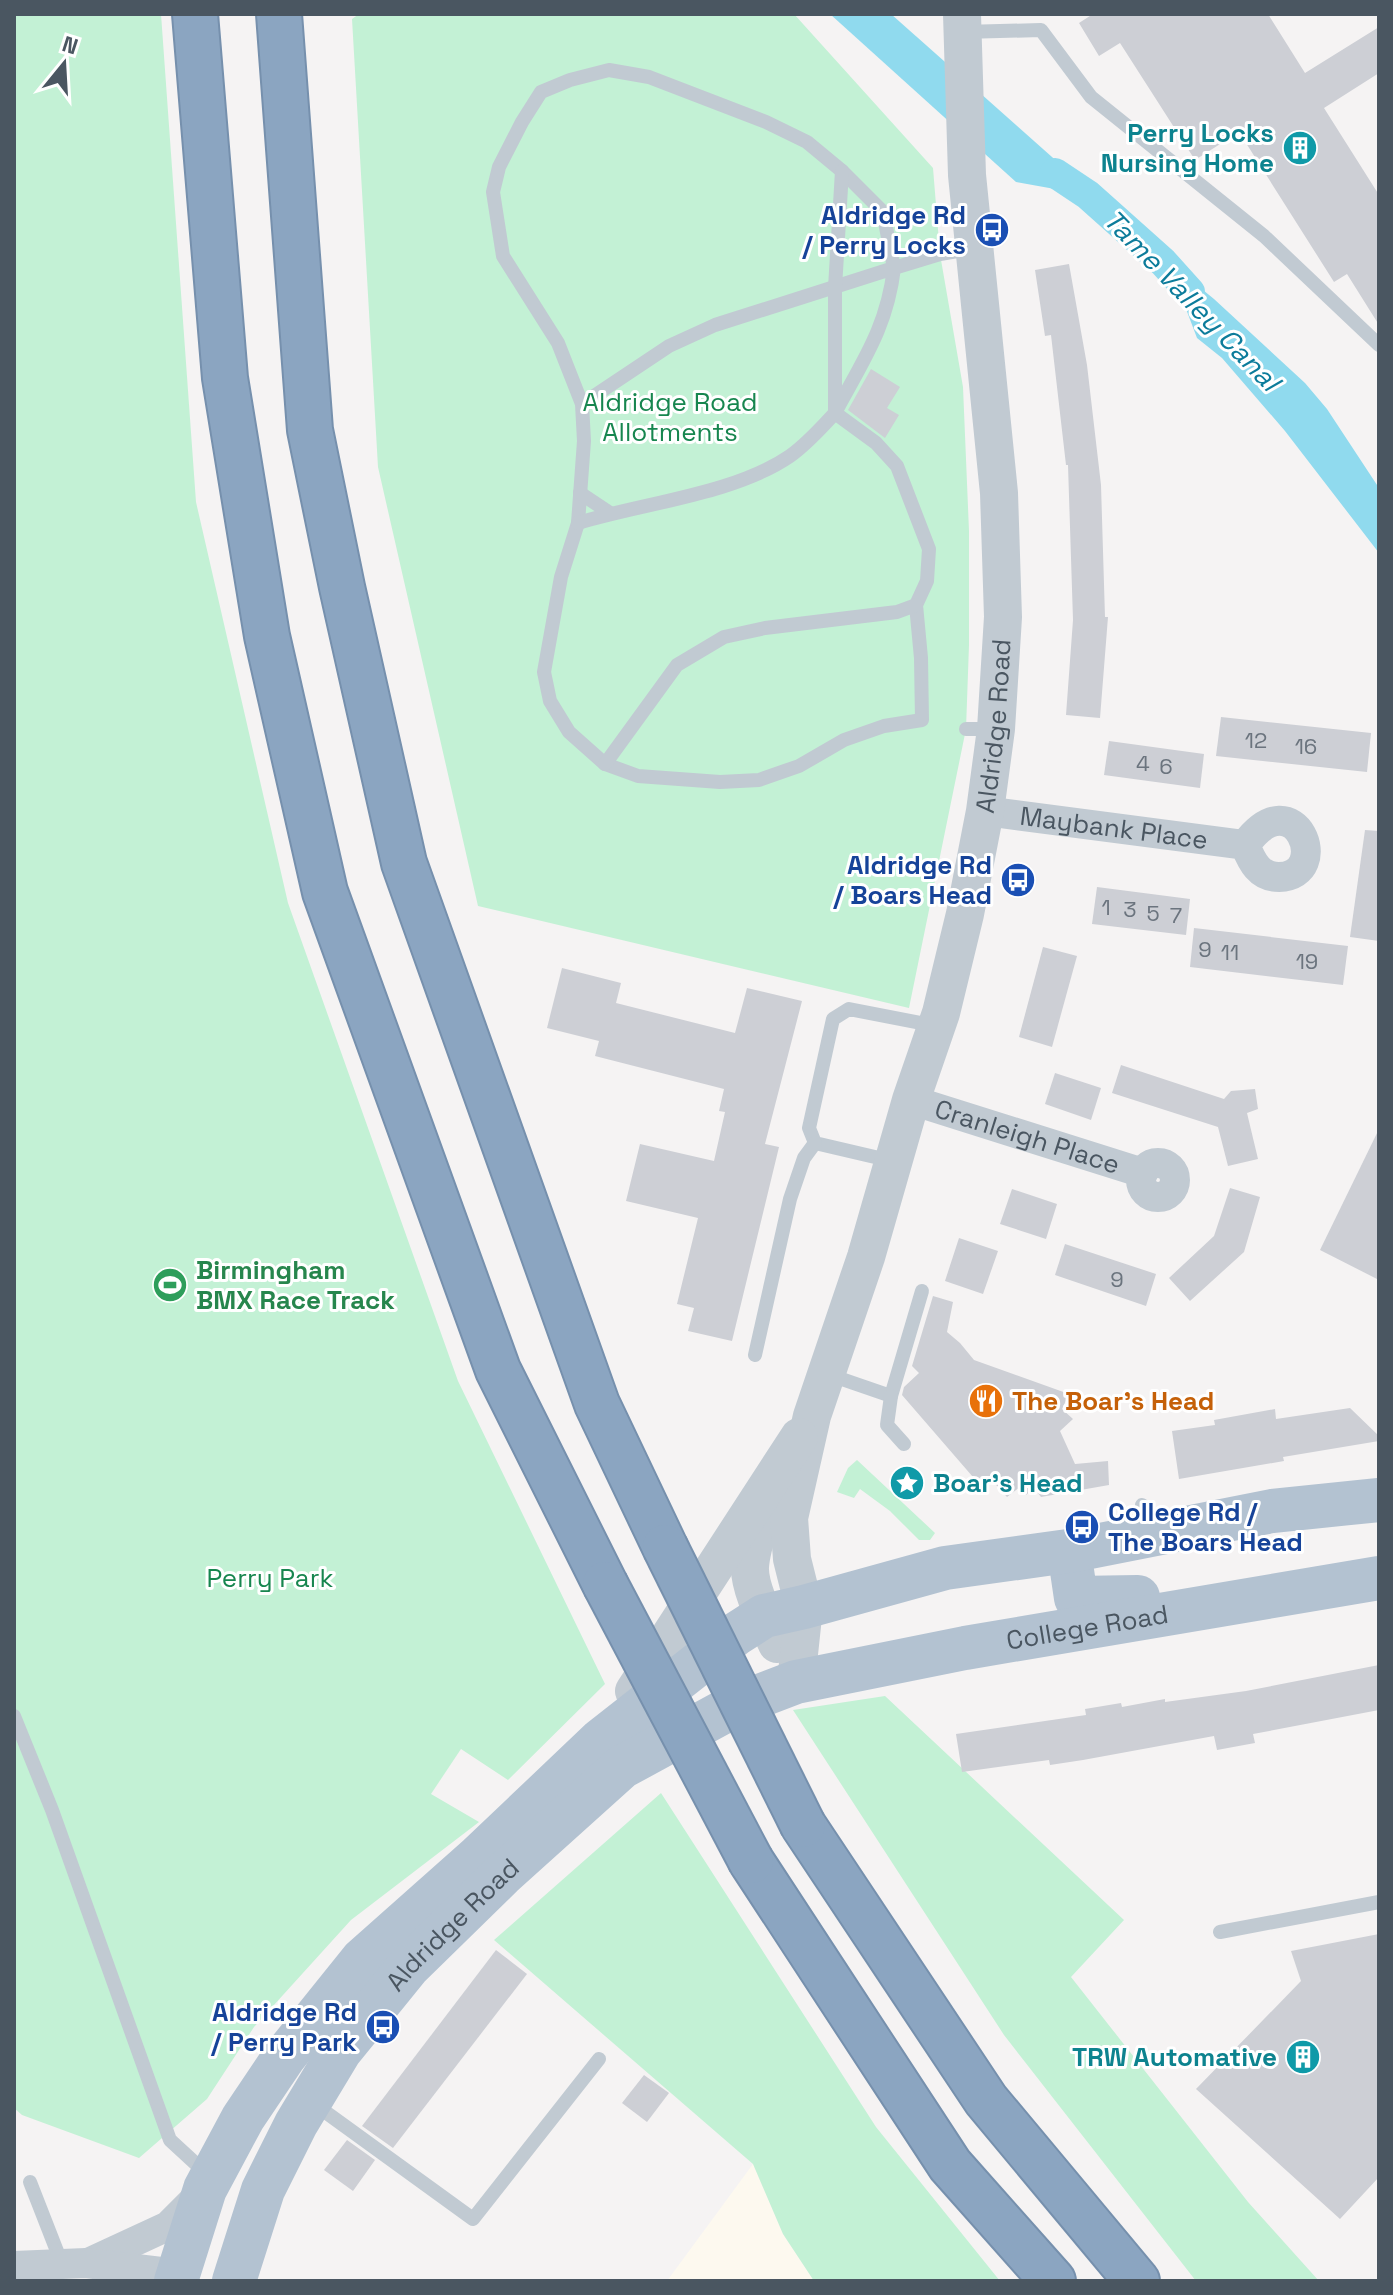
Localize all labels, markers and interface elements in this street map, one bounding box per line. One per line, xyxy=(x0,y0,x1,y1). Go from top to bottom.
north arrow xyxy=(24,24,104,104)
text: N xyxy=(59,29,82,61)
place label: Perry Locks Nursing Home xyxy=(1101,116,1274,180)
building icon: Perry Locks Nursing Home xyxy=(1281,129,1319,167)
place label: Aldridge Rd / Perry Locks xyxy=(802,198,966,262)
water label: Tame Valley Canal xyxy=(1096,202,1290,401)
bus stop icon: Aldridge Rd / Perry Locks xyxy=(973,211,1011,249)
park label: Aldridge Road Allotments xyxy=(583,385,758,449)
street label: Aldridge Road xyxy=(968,638,1019,815)
house number: 12 xyxy=(1245,726,1267,754)
house number: 16 xyxy=(1295,732,1317,760)
house number: 4 xyxy=(1136,749,1150,777)
house number: 6 xyxy=(1159,752,1173,780)
street label: Maybank Place xyxy=(1018,799,1210,857)
place label: Aldridge Rd / Boars Head xyxy=(832,848,992,912)
bus stop icon: Aldridge Rd / Boars Head xyxy=(999,861,1037,899)
house number: 1 xyxy=(1101,893,1111,921)
house number: 3 xyxy=(1123,895,1137,923)
house number: 5 xyxy=(1146,899,1160,927)
house number: 7 xyxy=(1170,901,1182,929)
house number: 9 xyxy=(1198,935,1212,963)
house number: 11 xyxy=(1221,938,1239,966)
house number: 19 xyxy=(1296,947,1318,975)
street label: Cranleigh Place xyxy=(931,1092,1124,1182)
place label: Birmingham BMX Race Track xyxy=(196,1253,395,1317)
house number: 9 xyxy=(1110,1265,1124,1293)
sports icon: Birmingham BMX Race Track xyxy=(151,1266,189,1304)
restaurant icon: The Boar's Head xyxy=(967,1382,1005,1420)
place label: The Boar's Head xyxy=(1012,1384,1214,1418)
place icon: Boar's Head xyxy=(888,1464,926,1502)
place label: Boar's Head xyxy=(933,1466,1083,1500)
place label: College Rd / The Boars Head xyxy=(1108,1495,1303,1559)
bus stop icon: College Rd / The Boars Head xyxy=(1063,1508,1101,1546)
park label: Perry Park xyxy=(207,1561,333,1595)
street label: College Road xyxy=(1004,1597,1171,1658)
street label: Aldridge Road xyxy=(378,1851,526,1998)
place label: Aldridge Rd / Perry Park xyxy=(210,1995,357,2059)
bus stop icon: Aldridge Rd / Perry Park xyxy=(364,2008,402,2046)
building icon: TRW Automative xyxy=(1284,2038,1322,2076)
place label: TRW Automative xyxy=(1072,2040,1277,2074)

